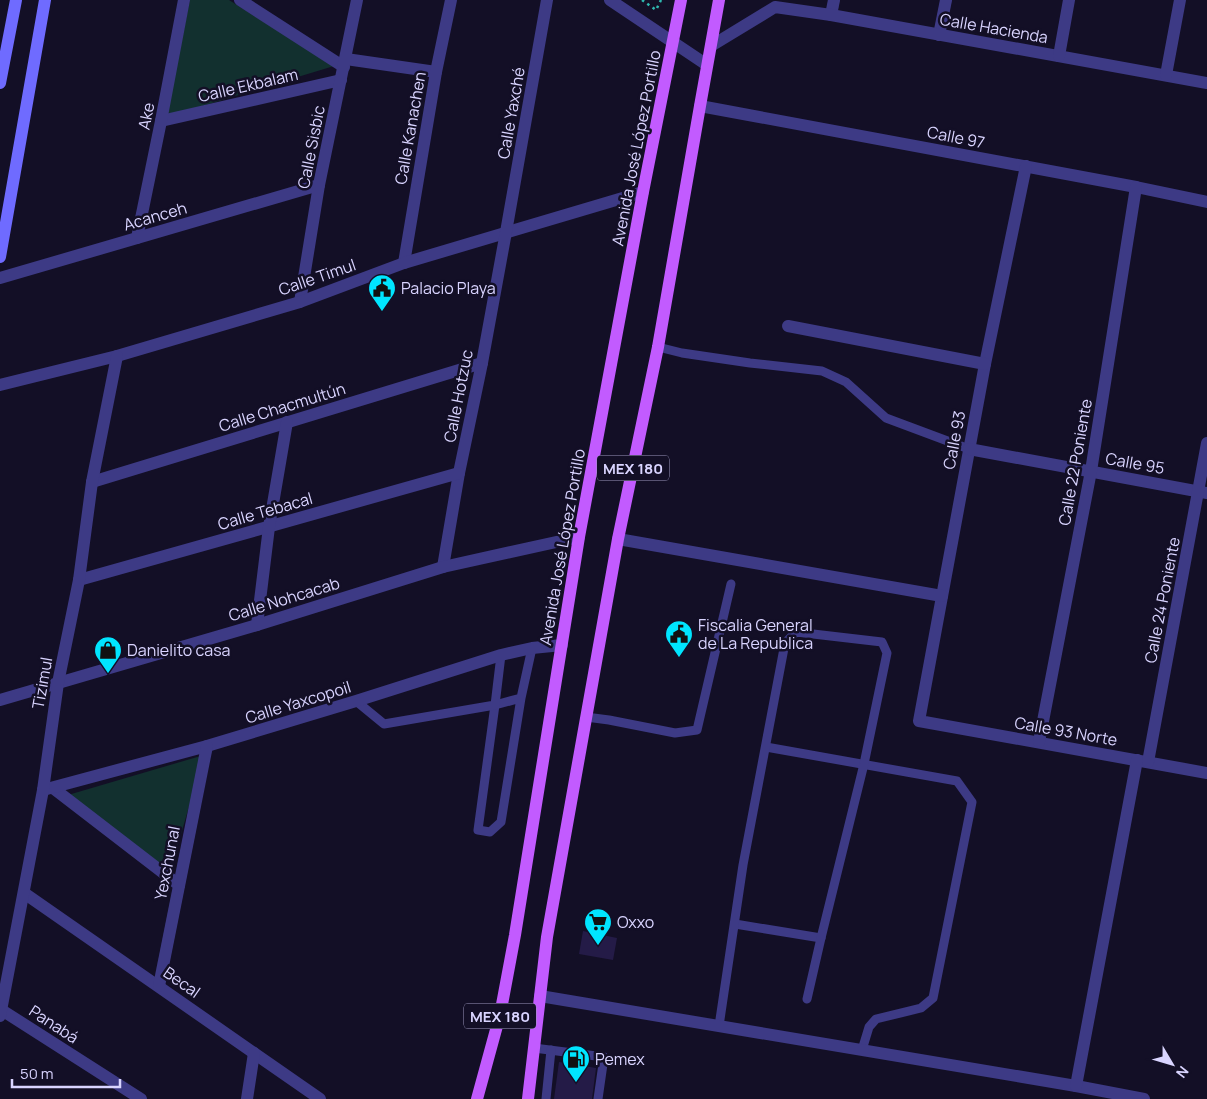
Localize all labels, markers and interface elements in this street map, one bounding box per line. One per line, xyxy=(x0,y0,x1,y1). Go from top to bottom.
street label: Calle Hacienda xyxy=(938,8,1050,48)
street label: Avenida José López Portillo xyxy=(606,48,666,248)
street label: Calle Ekbalam xyxy=(196,63,300,107)
street label: Calle Yaxché xyxy=(492,65,530,161)
street label: Calle Kanachen xyxy=(389,70,431,186)
street label: Ake xyxy=(133,101,159,131)
street label: Calle Sisbic xyxy=(292,103,330,191)
street label: Calle 97 xyxy=(925,121,987,153)
street label: Acanceh xyxy=(121,197,189,235)
street label: Calle Timul xyxy=(275,254,359,300)
public building icon: Palacio Playa xyxy=(367,273,397,312)
place label: Palacio Playa xyxy=(401,277,496,299)
street label: Calle Hotzuc xyxy=(438,348,478,444)
street label: Calle Chacmultún xyxy=(216,377,348,437)
street label: Calle 22 Poniente xyxy=(1053,397,1097,527)
street label: Calle 93 xyxy=(938,409,970,471)
street label: Avenida José López Portillo xyxy=(534,447,590,647)
street label: Calle 95 xyxy=(1104,447,1166,479)
road number: MEX 180 xyxy=(597,456,669,480)
street label: Calle Tebacal xyxy=(215,487,315,535)
street label: Calle 24 Poniente xyxy=(1139,535,1185,665)
street label: Calle Nohcacab xyxy=(226,572,342,626)
place label: Fiscalia General de La Republica xyxy=(698,614,813,654)
public building icon: Fiscalia General de La Republica xyxy=(664,619,694,658)
shop icon: Danielito casa xyxy=(93,635,123,674)
place label: Danielito casa xyxy=(127,639,230,661)
street label: Tizimul xyxy=(27,655,57,711)
street label: Calle Yaxcopoil xyxy=(242,675,354,729)
street label: Calle 93 Norte xyxy=(1013,711,1119,751)
street label: Yexchunal xyxy=(149,824,185,902)
supermarket icon: Oxxo xyxy=(583,907,613,946)
place label: Oxxo xyxy=(617,911,654,933)
street label: Becal xyxy=(159,961,205,1003)
street label: Panabá xyxy=(25,1000,83,1048)
road number: MEX 180 xyxy=(464,1004,536,1028)
north arrow xyxy=(1147,1039,1197,1089)
fuel station icon: Pemex xyxy=(561,1044,591,1083)
place label: Pemex xyxy=(595,1048,645,1070)
scale bar xyxy=(12,1056,120,1088)
text: N xyxy=(1172,1062,1193,1082)
text: 50 m xyxy=(20,1063,54,1084)

